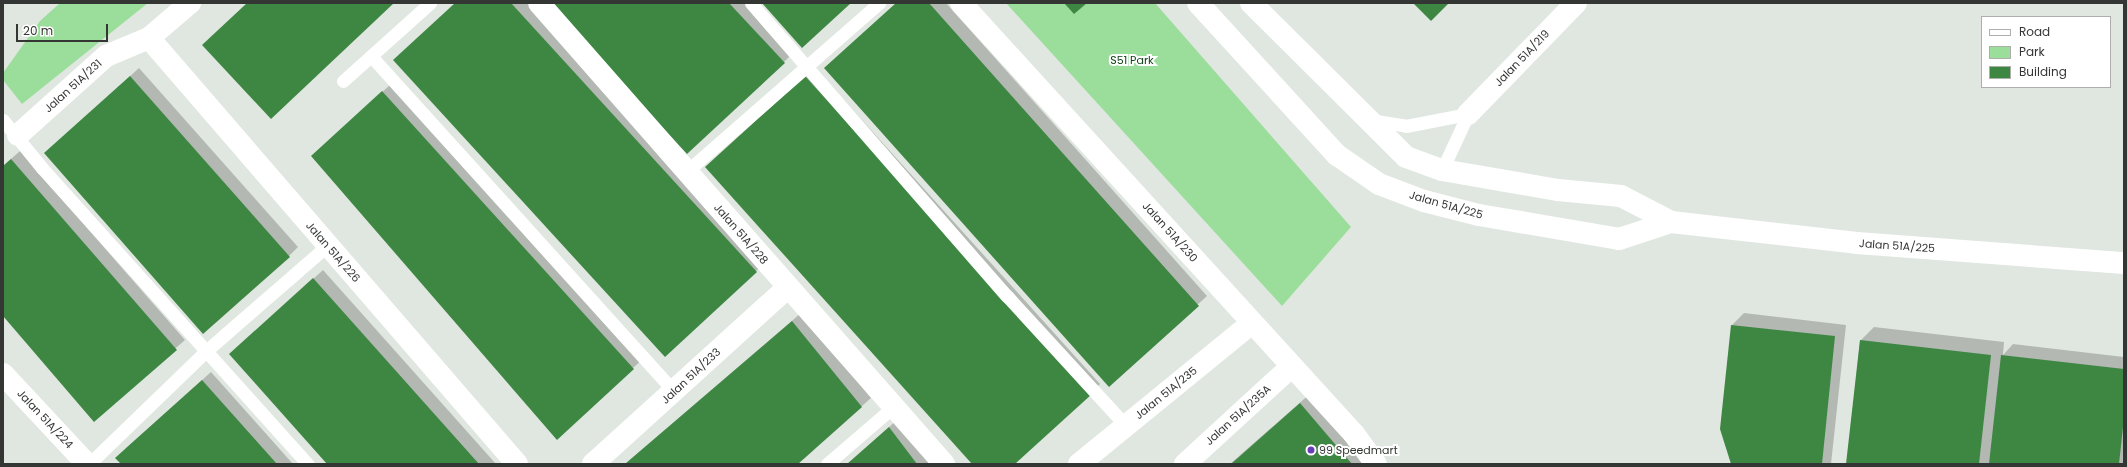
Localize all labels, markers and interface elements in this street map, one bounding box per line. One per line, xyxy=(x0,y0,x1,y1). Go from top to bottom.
scale bar xyxy=(18,16,110,42)
legend xyxy=(1981,16,2111,88)
text: 20 m xyxy=(23,22,53,39)
text: Road xyxy=(2019,23,2050,40)
street label: Jalan 51A/219 xyxy=(1492,27,1552,89)
text: Park xyxy=(2019,43,2045,60)
park label: S51 Park xyxy=(1110,53,1154,67)
street label: Jalan 51A/231 xyxy=(42,57,104,115)
text: Building xyxy=(2019,63,2067,80)
street label: Jalan 51A/225 xyxy=(1408,188,1484,222)
street label: Jalan 51A/230 xyxy=(1140,199,1200,265)
street label: Jalan 51A/228 xyxy=(711,201,771,267)
street label: Jalan 51A/226 xyxy=(303,219,363,285)
street label: Jalan 51A/225 xyxy=(1859,237,1935,255)
street label: Jalan 51A/233 xyxy=(659,345,723,407)
street label: Jalan 51A/235 xyxy=(1132,364,1200,422)
street label: Jalan 51A/235A xyxy=(1203,382,1273,448)
street label: Jalan 51A/224 xyxy=(14,387,76,451)
place label: 99 Speedmart xyxy=(1319,443,1398,457)
marker: 99 Speedmart xyxy=(1306,445,1316,455)

